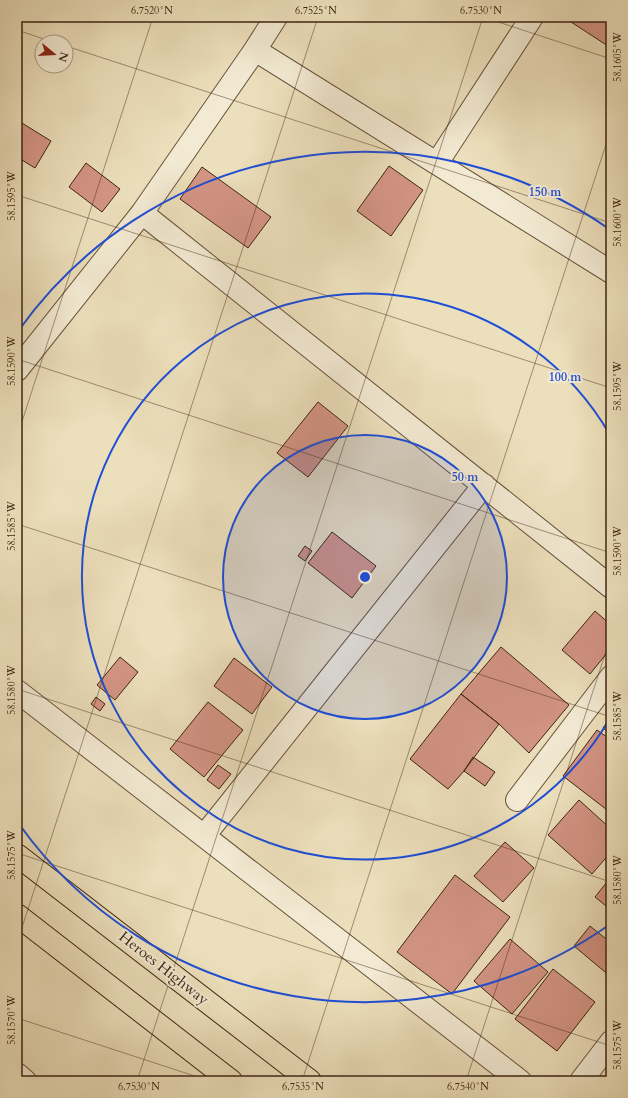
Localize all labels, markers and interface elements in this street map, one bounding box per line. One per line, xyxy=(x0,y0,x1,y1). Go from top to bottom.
text: 6.7520°N xyxy=(131,4,173,18)
text: 6.7525°N xyxy=(295,4,337,18)
text: 6.7530°N xyxy=(460,4,502,18)
text: 58.1605°W xyxy=(611,31,625,82)
north arrow xyxy=(34,34,74,74)
text: N xyxy=(54,50,72,64)
text: 58.1595°W xyxy=(5,170,19,221)
text: 150 m xyxy=(529,184,562,200)
text: 58.1600°W xyxy=(611,196,625,247)
text: 58.1590°W xyxy=(5,335,19,386)
text: 58.1595°W xyxy=(611,360,625,411)
text: 100 m xyxy=(549,369,582,385)
text: 50 m xyxy=(452,469,479,485)
text: 58.1585°W xyxy=(5,500,19,551)
text: 58.1590°W xyxy=(611,525,625,576)
centre of rings xyxy=(358,570,372,584)
text: 58.1580°W xyxy=(5,664,19,715)
text: 58.1585°W xyxy=(611,690,625,741)
text: 58.1575°W xyxy=(5,829,19,880)
text: 58.1580°W xyxy=(611,854,625,905)
street label: Heroes Highway xyxy=(115,927,213,1009)
text: 58.1570°W xyxy=(5,994,19,1045)
text: 58.1575°W xyxy=(611,1019,625,1070)
text: 6.7530°N xyxy=(118,1080,160,1094)
text: 6.7535°N xyxy=(282,1080,324,1094)
text: 6.7540°N xyxy=(447,1080,489,1094)

